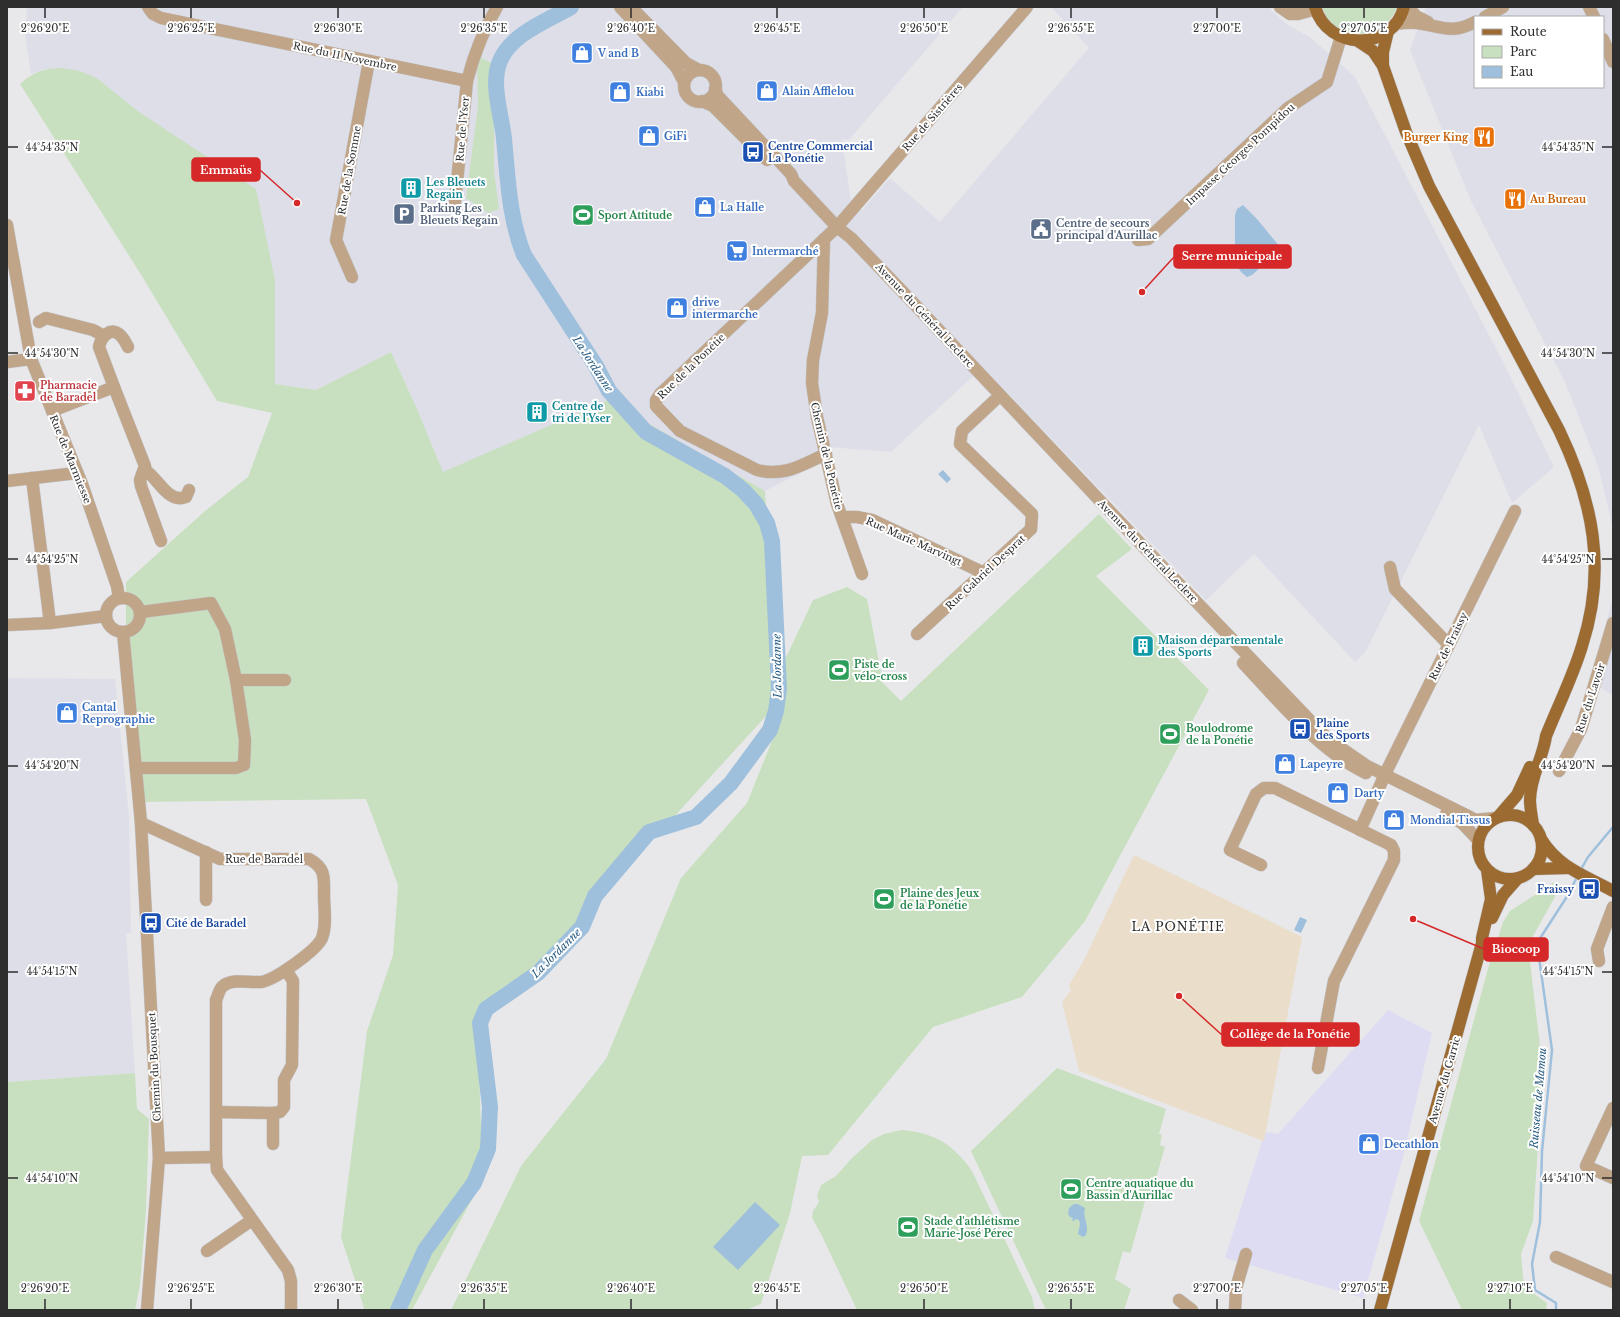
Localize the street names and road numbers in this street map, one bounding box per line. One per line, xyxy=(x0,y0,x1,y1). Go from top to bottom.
street label: Rue du 11 Novembre xyxy=(292,39,398,74)
street label: Rue de Sistrières xyxy=(899,80,966,154)
street label: Rue de l'Yser xyxy=(453,96,472,162)
street label: Impasse Georges Pompidou xyxy=(1183,100,1298,208)
street label: Rue de la Somme xyxy=(335,124,364,216)
street label: Avenue du Général Leclerc xyxy=(872,260,977,371)
street label: Rue de la Ponétie xyxy=(655,331,728,402)
street label: Chemin de la Ponétie xyxy=(808,401,845,511)
street label: Rue de Marmiesse xyxy=(47,413,94,506)
street label: Avenue du Général Leclerc xyxy=(1094,496,1201,606)
street label: Rue Marie Marvingt xyxy=(864,514,964,569)
street label: Rue Gabriel Desprat xyxy=(943,532,1028,613)
street label: Rue de Fraissy xyxy=(1426,609,1471,682)
street label: Rue du Lavoir xyxy=(1573,661,1608,735)
street label: Rue de Baradel xyxy=(225,853,303,866)
street label: Chemin du Bousquet xyxy=(145,1012,164,1122)
street label: Avenue du Garric xyxy=(1426,1035,1463,1126)

